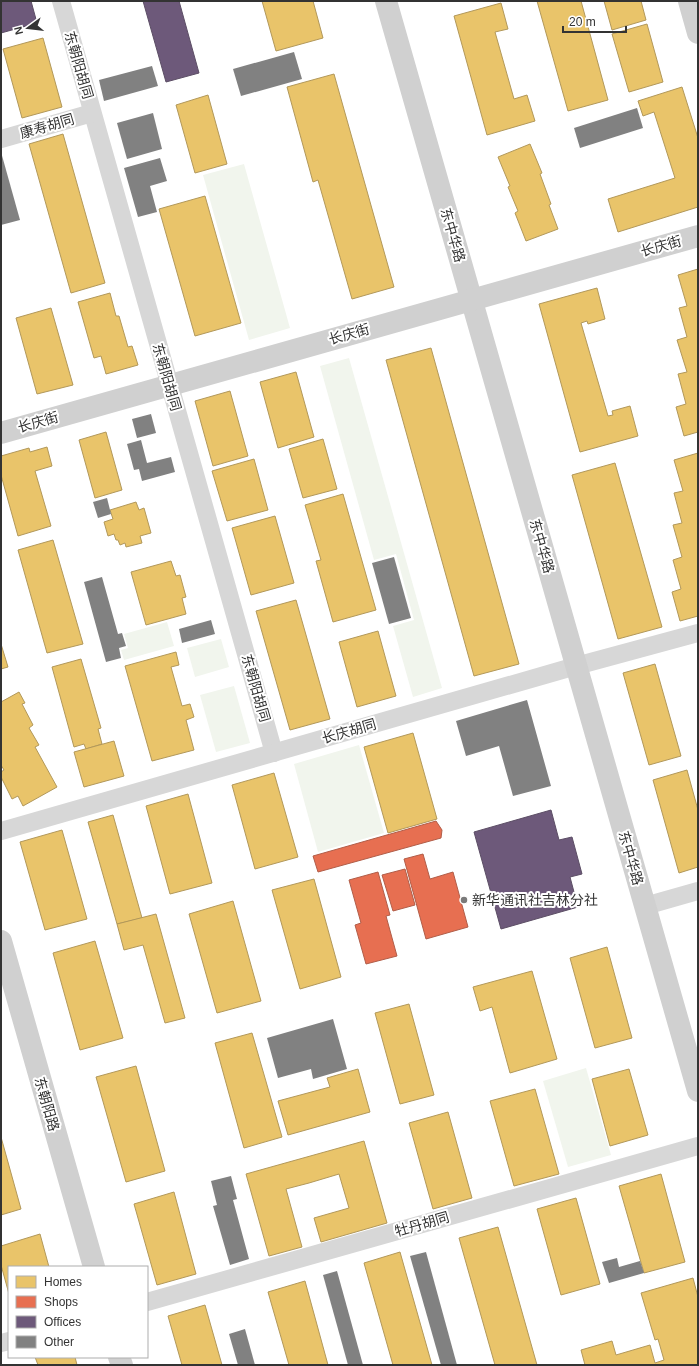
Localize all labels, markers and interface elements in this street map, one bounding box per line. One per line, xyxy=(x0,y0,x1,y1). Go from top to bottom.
north arrow xyxy=(8,8,48,48)
scale bar xyxy=(563,8,626,34)
text: 20 m xyxy=(569,15,596,29)
text: N xyxy=(12,25,25,36)
street label: 东朝阳胡同 xyxy=(62,29,96,101)
street label: 康寿胡同 xyxy=(18,111,76,141)
street label: 东中华路 xyxy=(438,206,468,264)
street label: 长庆街 xyxy=(639,233,683,259)
street label: 长庆街 xyxy=(327,321,371,347)
street label: 东朝阳胡同 xyxy=(150,341,184,413)
street label: 长庆街 xyxy=(16,409,60,435)
street label: 东中华路 xyxy=(527,517,557,575)
street label: 东朝阳胡同 xyxy=(239,652,273,724)
street label: 长庆胡同 xyxy=(320,716,378,746)
street label: 东中华路 xyxy=(616,829,646,887)
place label: 新华通讯社吉林分社 xyxy=(472,892,598,908)
marker: 新华通讯社吉林分社 xyxy=(459,895,469,905)
street label: 东朝阳路 xyxy=(32,1075,62,1133)
street label: 牡丹胡同 xyxy=(393,1209,451,1239)
legend xyxy=(8,1266,148,1358)
text: Homes xyxy=(44,1275,82,1289)
text: Shops xyxy=(44,1295,78,1309)
text: Offices xyxy=(44,1315,81,1329)
text: Other xyxy=(44,1335,74,1349)

